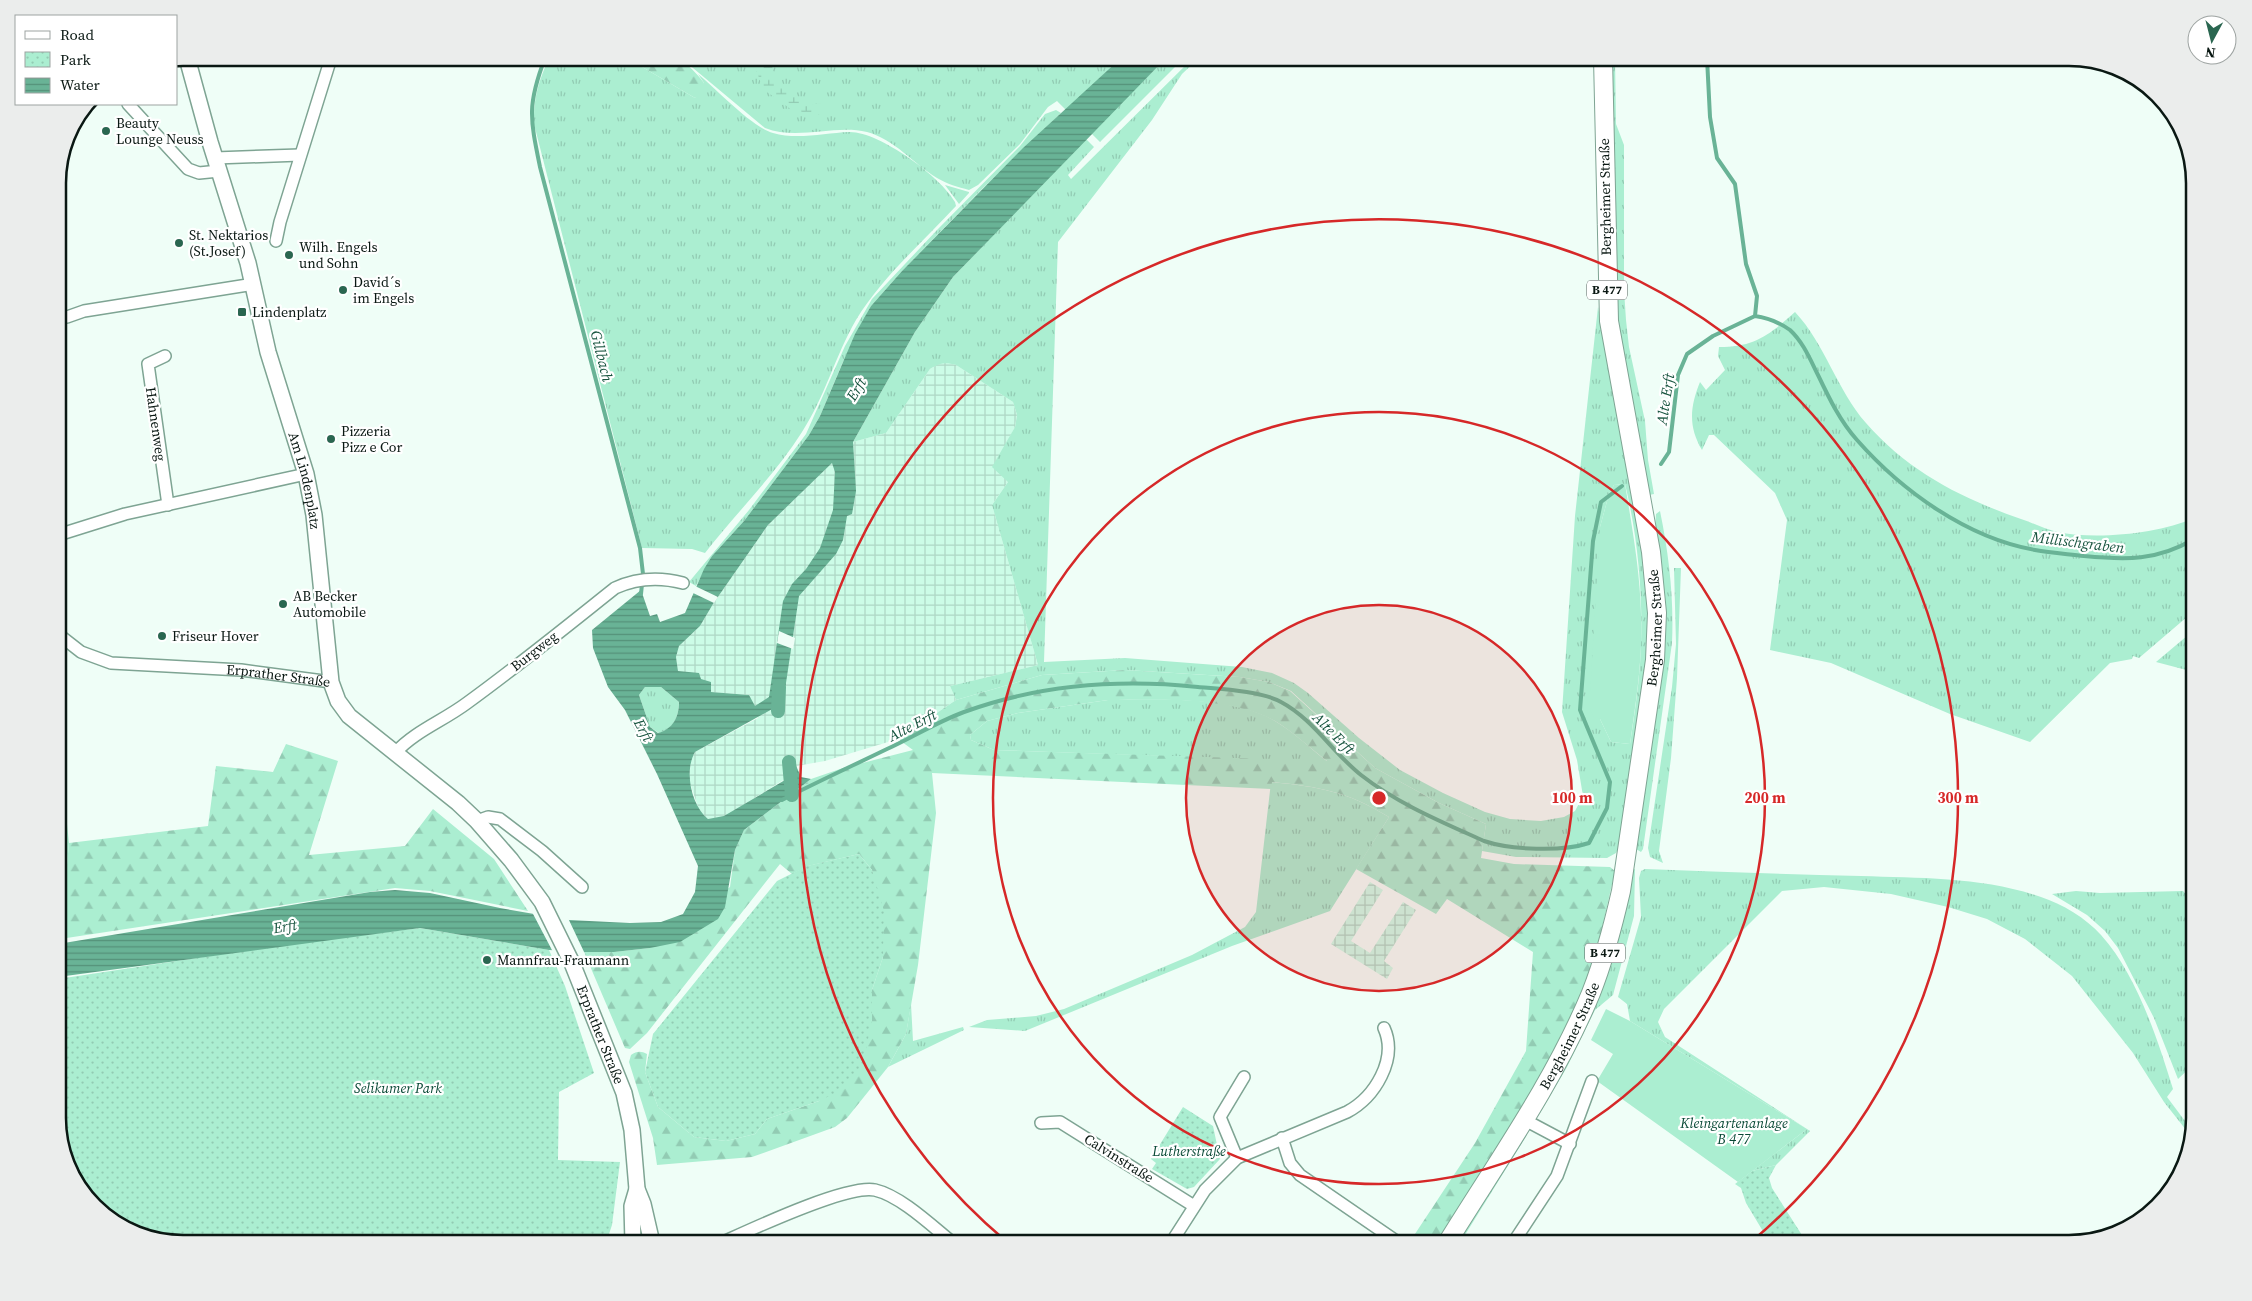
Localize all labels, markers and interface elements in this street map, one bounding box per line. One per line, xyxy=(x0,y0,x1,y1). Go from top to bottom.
legend xyxy=(15,15,178,105)
north arrow xyxy=(2187,15,2237,65)
text: Road xyxy=(60,24,94,45)
text: N xyxy=(2204,42,2217,63)
text: Park xyxy=(60,49,92,70)
text: Water xyxy=(60,74,101,95)
place label: Beauty Lounge Neuss xyxy=(116,113,204,149)
marker: Beauty Lounge Neuss xyxy=(100,125,112,137)
street label: Bergheimer Straße xyxy=(1594,138,1616,256)
place label: St. Nektarios (St.Josef) xyxy=(189,225,268,261)
marker: St. Nektarios (St.Josef) xyxy=(173,237,185,249)
place label: Wilh. Engels und Sohn xyxy=(299,237,378,273)
marker: Wilh. Engels und Sohn xyxy=(283,249,295,261)
place label: David´s im Engels xyxy=(353,272,414,308)
road number: B 477 xyxy=(1587,280,1627,300)
marker: David´s im Engels xyxy=(337,284,349,296)
place label: Lindenplatz xyxy=(252,302,327,322)
marker: Lindenplatz xyxy=(236,306,248,318)
water label: Gillbach xyxy=(586,328,618,384)
water label: Alte Erft xyxy=(1650,371,1680,427)
water label: Erft xyxy=(840,373,872,405)
street label: Hahnenweg xyxy=(141,386,171,462)
place label: Pizzeria Pizz e Cor xyxy=(341,421,403,457)
street label: Am Lindenplatz xyxy=(283,429,325,531)
marker: Pizzeria Pizz e Cor xyxy=(325,433,337,445)
water label: Millischgraben xyxy=(2030,526,2126,558)
street label: Bergheimer Straße xyxy=(1641,568,1667,688)
place label: AB Becker Automobile xyxy=(293,586,366,622)
marker: AB Becker Automobile xyxy=(277,598,289,610)
place label: Friseur Hover xyxy=(172,626,259,646)
street label: Burgweg xyxy=(506,626,562,676)
marker: Friseur Hover xyxy=(156,630,168,642)
street label: Erprather Straße xyxy=(226,659,332,692)
water label: Alte Erft xyxy=(883,703,941,747)
water label: Alte Erft xyxy=(1308,707,1360,759)
water label: Erft xyxy=(629,714,659,746)
text: 100 m xyxy=(1551,787,1593,808)
text: 200 m xyxy=(1744,787,1786,808)
text: 300 m xyxy=(1937,787,1979,808)
centre of rings xyxy=(1370,789,1388,807)
water label: Erft xyxy=(271,914,299,938)
road number: B 477 xyxy=(1585,944,1625,962)
place label: Mannfrau-Fraumann xyxy=(497,950,630,970)
marker: Mannfrau-Fraumann xyxy=(481,954,493,966)
street label: Bergheimer Straße xyxy=(1535,979,1604,1093)
street label: Erprather Straße xyxy=(572,982,629,1087)
park label: Selikumer Park xyxy=(354,1078,442,1098)
park label: Kleingartenanlage B 477 xyxy=(1679,1113,1788,1149)
street label: Calvinstraße xyxy=(1080,1129,1158,1187)
park label: Lutherstraße xyxy=(1151,1141,1226,1161)

